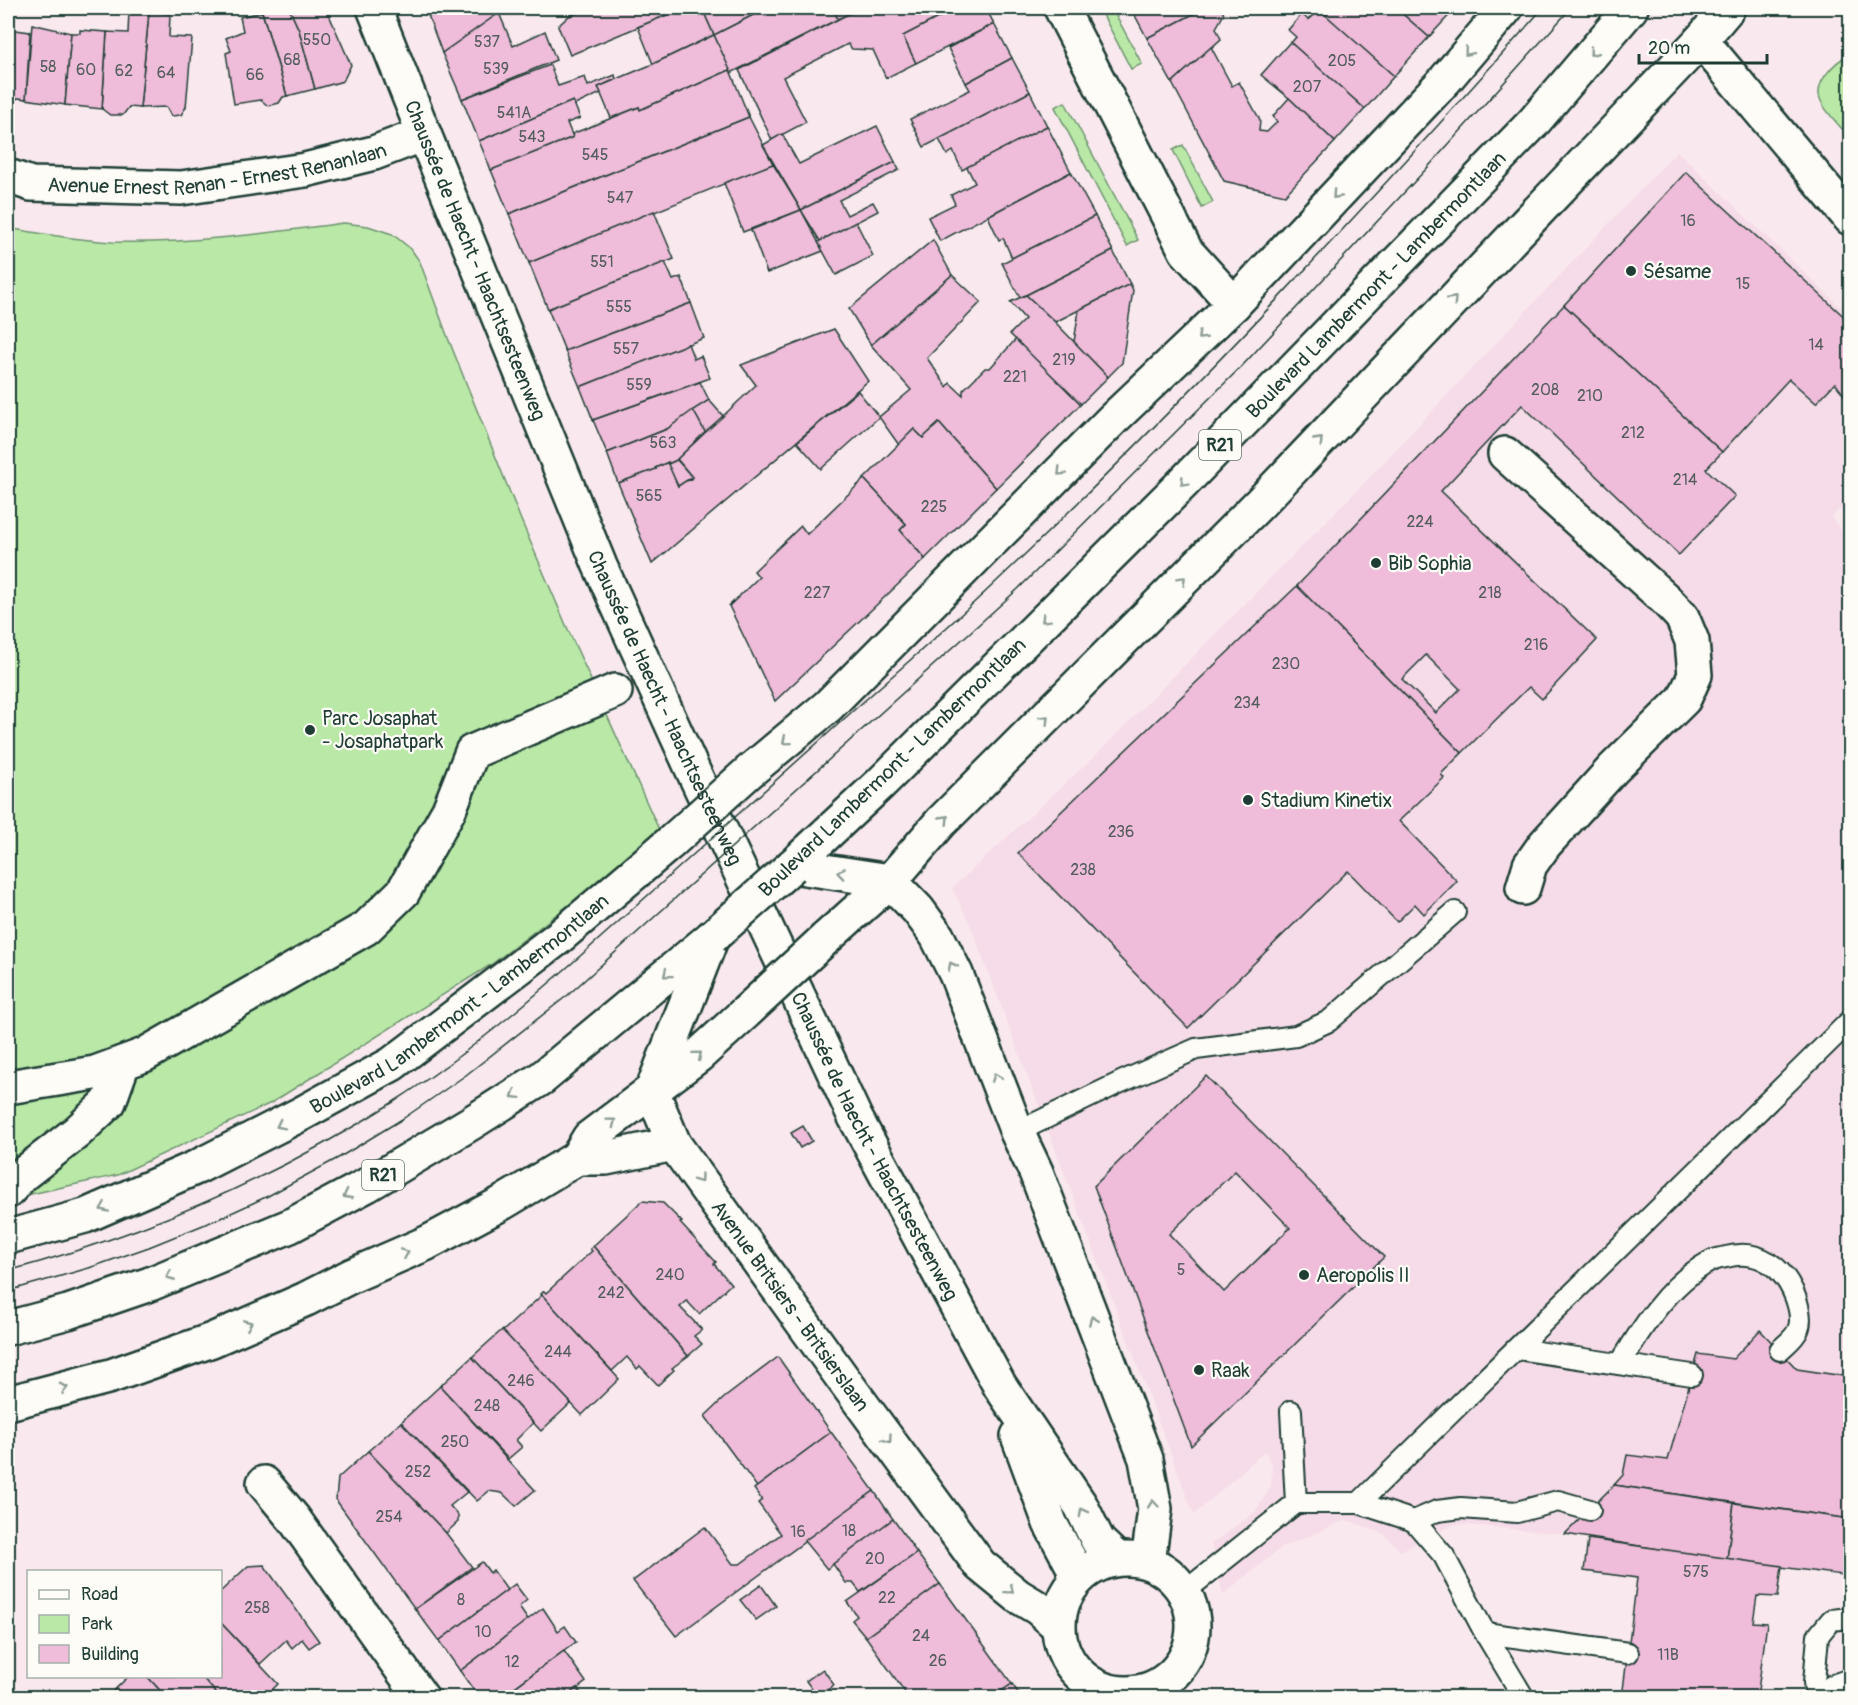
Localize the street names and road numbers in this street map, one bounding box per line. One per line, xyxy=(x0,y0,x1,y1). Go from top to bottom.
street label: Chaussée de Haecht - Haachtsesteenweg xyxy=(399,97,551,424)
street label: Avenue Ernest Renan - Ernest Renanlaan xyxy=(47,137,390,201)
street label: Boulevard Lambermont - Lambermontlaan xyxy=(1241,146,1512,424)
road number: R21 xyxy=(1199,430,1241,460)
street label: Chaussée de Haecht - Haachtsesteenweg xyxy=(582,547,747,869)
street label: Boulevard Lambermont - Lambermontlaan xyxy=(753,632,1031,902)
street label: Boulevard Lambermont - Lambermontlaan xyxy=(306,889,614,1120)
street label: Chaussée de Haecht - Haachtsesteenweg xyxy=(785,988,964,1305)
road number: R21 xyxy=(362,1160,404,1190)
street label: Avenue Britsiers - Britsierslaan xyxy=(706,1196,875,1416)

